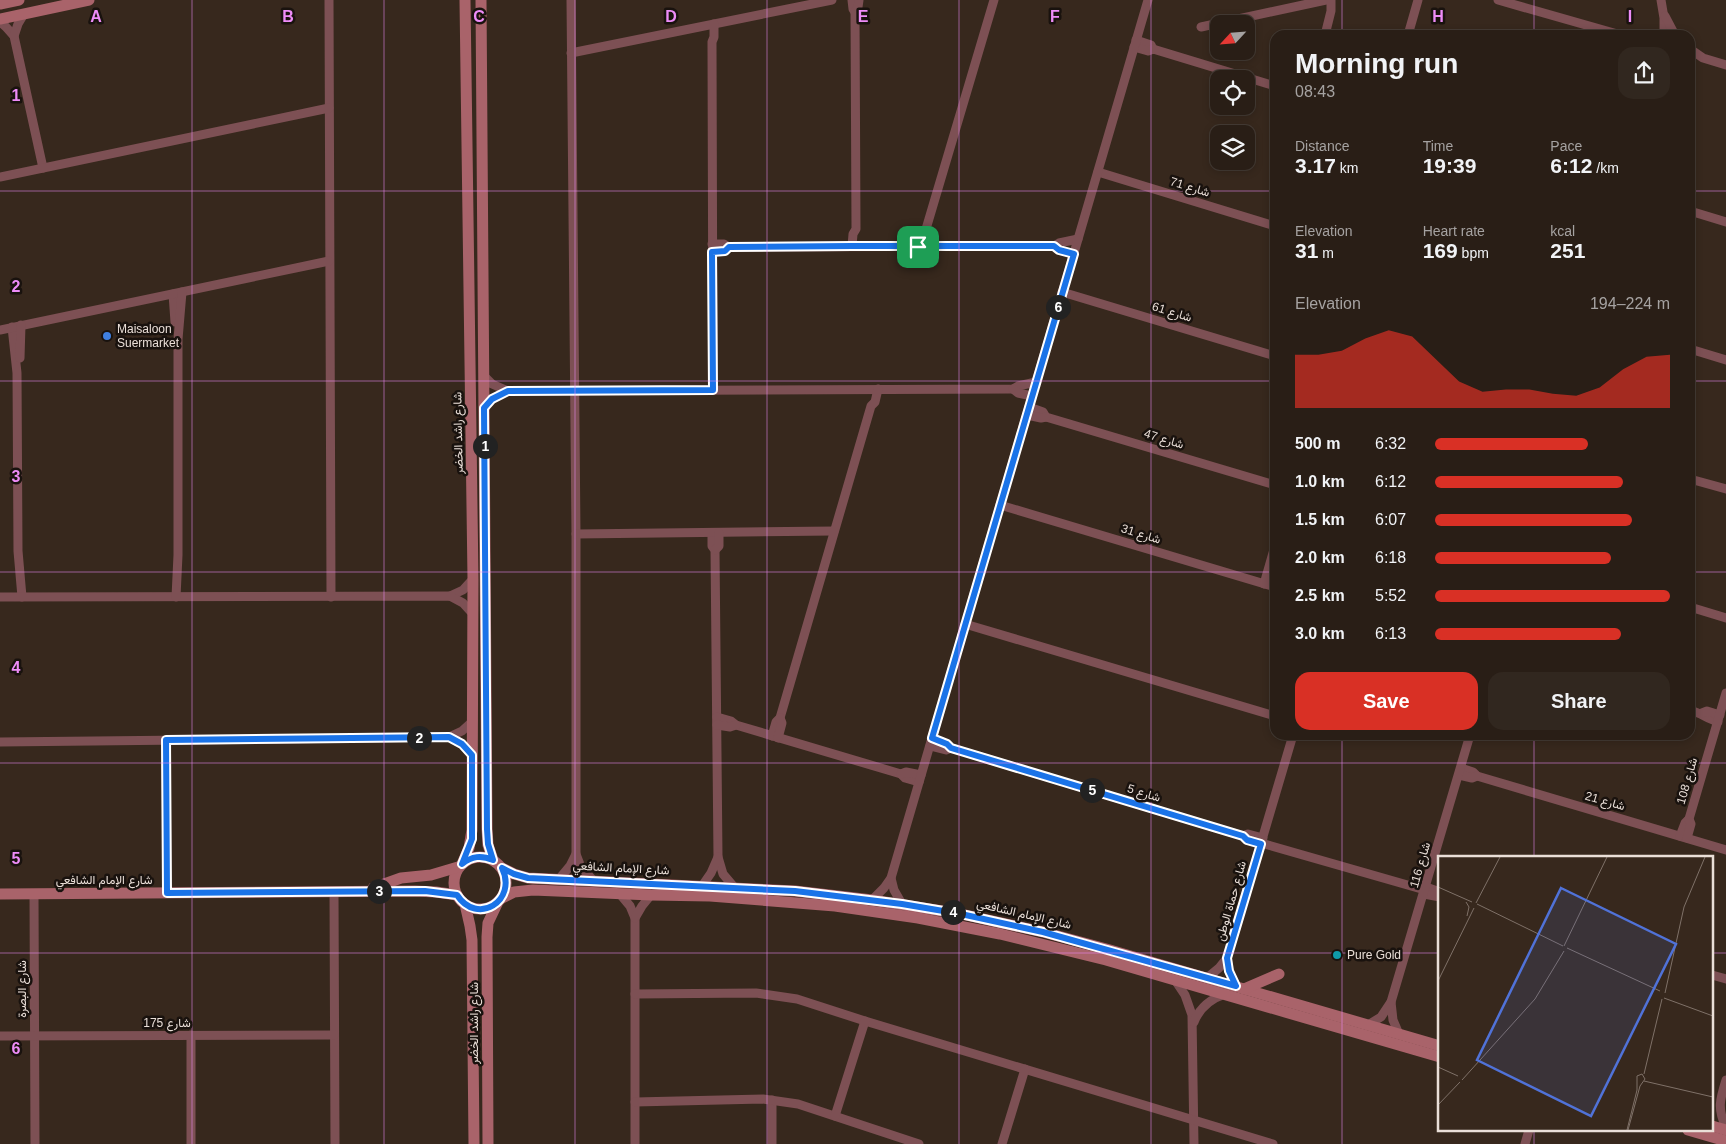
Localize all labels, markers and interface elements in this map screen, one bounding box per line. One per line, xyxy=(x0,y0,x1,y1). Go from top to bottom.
text: A xyxy=(90,8,102,25)
text: B xyxy=(282,8,294,25)
text: C xyxy=(473,8,485,25)
text: D xyxy=(665,8,677,25)
text: E xyxy=(858,8,869,25)
text: F xyxy=(1050,8,1060,25)
text: H xyxy=(1432,8,1444,25)
text: I xyxy=(1628,8,1632,25)
north arrow xyxy=(1210,15,1255,60)
map controls xyxy=(1210,15,1255,170)
button: share xyxy=(1618,47,1670,99)
text: Morning run xyxy=(1295,48,1458,79)
button: locate xyxy=(1210,70,1255,115)
text: 08:43 xyxy=(1295,83,1335,100)
text: 1 xyxy=(12,87,21,104)
button: layers xyxy=(1210,125,1255,170)
text: Distance xyxy=(1295,138,1349,154)
text: Time xyxy=(1423,138,1453,154)
text: Pace xyxy=(1550,138,1582,154)
text: 3.17 xyxy=(1295,154,1336,177)
text: 19:39 xyxy=(1423,154,1476,177)
text: 6:12 xyxy=(1550,154,1592,177)
text: km xyxy=(1336,160,1358,176)
text: /km xyxy=(1592,160,1619,176)
street label: شارع 71 xyxy=(1168,174,1212,202)
text: Elevation xyxy=(1295,223,1353,239)
text: Heart rate xyxy=(1423,223,1485,239)
text: kcal xyxy=(1550,223,1575,239)
pin xyxy=(897,226,939,268)
icon: arrive xyxy=(904,233,932,261)
text: 31 xyxy=(1295,239,1318,262)
text: 169 xyxy=(1423,239,1458,262)
text: 251 xyxy=(1550,239,1585,262)
text: m xyxy=(1318,245,1334,261)
text: bpm xyxy=(1458,245,1489,261)
text: 2 xyxy=(12,278,21,295)
pin: 6 xyxy=(1046,294,1070,320)
text: Elevation xyxy=(1295,295,1361,312)
text: 194–224 m xyxy=(1590,295,1670,312)
text: 6 xyxy=(1055,299,1062,315)
street label: شارع 61 xyxy=(1150,299,1194,327)
place label: Maisaloon Suermarket xyxy=(117,322,180,350)
marker: Maisaloon Suermarket xyxy=(101,330,113,342)
street label: شارع راشد الخضر xyxy=(450,392,468,475)
street label: شارع 47 xyxy=(1142,426,1186,454)
pin: 1 xyxy=(472,434,498,458)
text: 500 m xyxy=(1295,435,1340,452)
text: 6:32 xyxy=(1375,435,1406,452)
text: 1 xyxy=(482,438,489,454)
text: 3 xyxy=(12,468,21,485)
text: 1.0 km xyxy=(1295,473,1345,490)
text: 6:12 xyxy=(1375,473,1406,490)
text: 1.5 km xyxy=(1295,511,1345,528)
text: 6:07 xyxy=(1375,511,1406,528)
street label: شارع 31 xyxy=(1119,521,1163,549)
text: 2.0 km xyxy=(1295,549,1345,566)
text: 6:18 xyxy=(1375,549,1406,566)
text: 2.5 km xyxy=(1295,587,1345,604)
text: 5:52 xyxy=(1375,587,1406,604)
text: 3.0 km xyxy=(1295,625,1345,642)
text: 6:13 xyxy=(1375,625,1406,642)
text: 4 xyxy=(12,659,21,676)
button: Save xyxy=(1295,672,1478,730)
button: Share xyxy=(1488,672,1670,730)
pin: 2 xyxy=(406,726,432,750)
text: 2 xyxy=(416,730,423,746)
street label: شارع 108 xyxy=(1674,756,1702,806)
pin: 5 xyxy=(1080,778,1104,802)
street label: شارع 5 xyxy=(1125,781,1162,807)
text: 5 xyxy=(1089,782,1096,798)
street label: شارع 21 xyxy=(1583,789,1627,815)
street label: شارع 116 xyxy=(1407,841,1435,890)
text: 5 xyxy=(12,850,21,867)
inset map xyxy=(1438,856,1714,1132)
street label: شارع الإمام الشافعي xyxy=(572,858,670,881)
street label: شارع حماة الوطن xyxy=(1213,859,1251,943)
street label: شارع الإمام الشافعي xyxy=(56,873,152,890)
pin: 3 xyxy=(366,878,392,904)
text: 3 xyxy=(376,883,383,899)
street label: شارع الإمام الشافعي xyxy=(975,896,1073,935)
pin: 4 xyxy=(940,900,966,924)
text: 4 xyxy=(950,904,957,920)
place label: Pure Gold xyxy=(1347,948,1401,962)
marker: Pure Gold xyxy=(1331,949,1343,961)
street label: شارع البصرة xyxy=(15,960,31,1018)
street label: شارع راشد الخضر xyxy=(467,982,483,1065)
street label: شارع 175 xyxy=(143,1016,191,1032)
text: 6 xyxy=(12,1040,21,1057)

